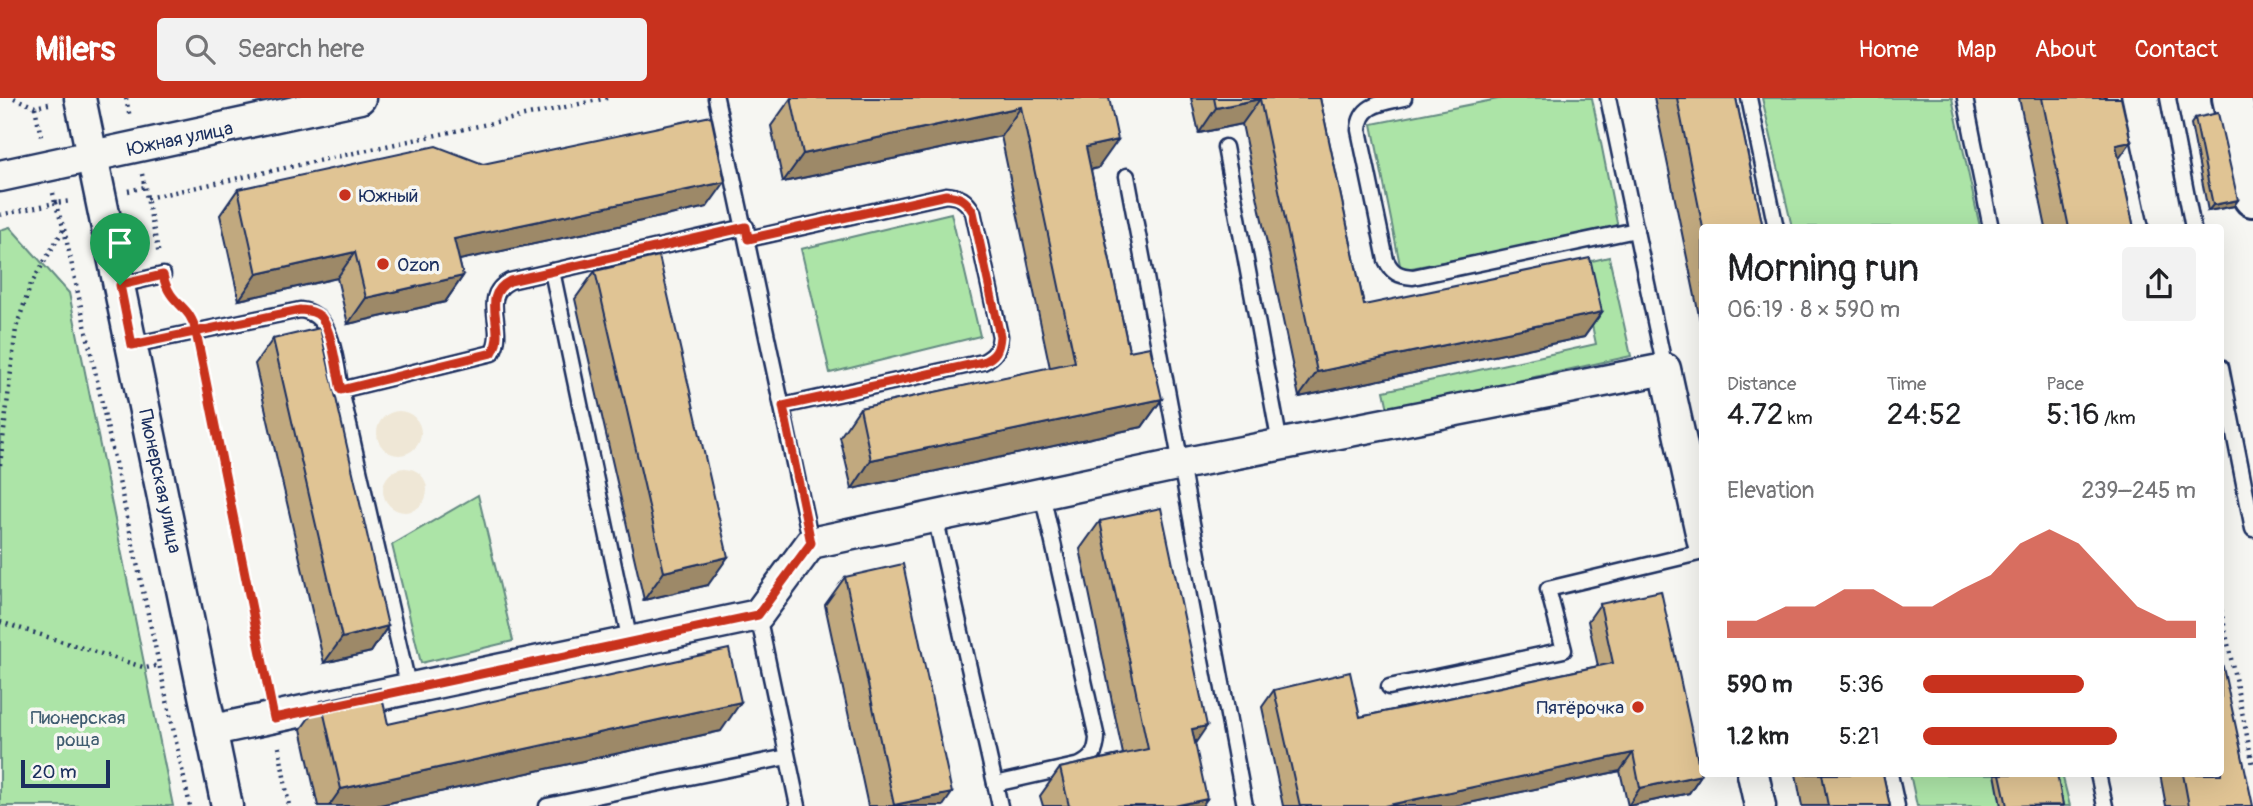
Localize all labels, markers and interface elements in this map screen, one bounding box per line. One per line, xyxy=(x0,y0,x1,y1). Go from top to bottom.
search box xyxy=(157,18,647,81)
text: Milers xyxy=(35,29,115,70)
icon: search xyxy=(181,30,219,68)
text: Search here xyxy=(237,33,364,65)
text: Home xyxy=(1858,35,1919,64)
text: Map xyxy=(1957,35,1997,64)
text: About xyxy=(2035,35,2097,64)
text: Contact xyxy=(2135,35,2218,64)
street label: Южная улица xyxy=(125,116,235,162)
place label: Южный xyxy=(359,184,418,208)
marker: Южный xyxy=(337,187,353,203)
pin xyxy=(90,213,150,285)
icon: arrive xyxy=(101,224,139,262)
text: Morning run xyxy=(1727,245,1919,293)
button: share xyxy=(2122,247,2196,321)
place label: Ozon xyxy=(397,253,440,277)
marker: Ozon xyxy=(375,256,391,272)
text: 06:19 · 8 × 590 m xyxy=(1727,295,1900,324)
text: Distance xyxy=(1727,372,1796,396)
text: Time xyxy=(1887,372,1926,396)
text: Pace xyxy=(2046,372,2084,396)
text: 4.72 xyxy=(1727,396,1784,433)
text: 24:52 xyxy=(1887,396,1962,433)
text: 5:16 xyxy=(2046,396,2100,433)
text: km xyxy=(1784,406,1813,430)
text: /km xyxy=(2100,406,2136,430)
street label: Пионерская улица xyxy=(133,407,187,556)
text: Elevation xyxy=(1727,476,1815,505)
text: 239–245 m xyxy=(2082,476,2196,505)
text: 590 m xyxy=(1727,670,1792,699)
text: 5:36 xyxy=(1839,670,1884,699)
place label: Пятёрочка xyxy=(1536,696,1624,720)
marker: Пятёрочка xyxy=(1630,699,1646,715)
park label: Пионерская роща xyxy=(30,706,126,752)
text: 1.2 km xyxy=(1727,722,1789,751)
text: 5:21 xyxy=(1839,722,1879,751)
scale bar xyxy=(21,757,110,789)
text: 20 m xyxy=(32,760,77,784)

